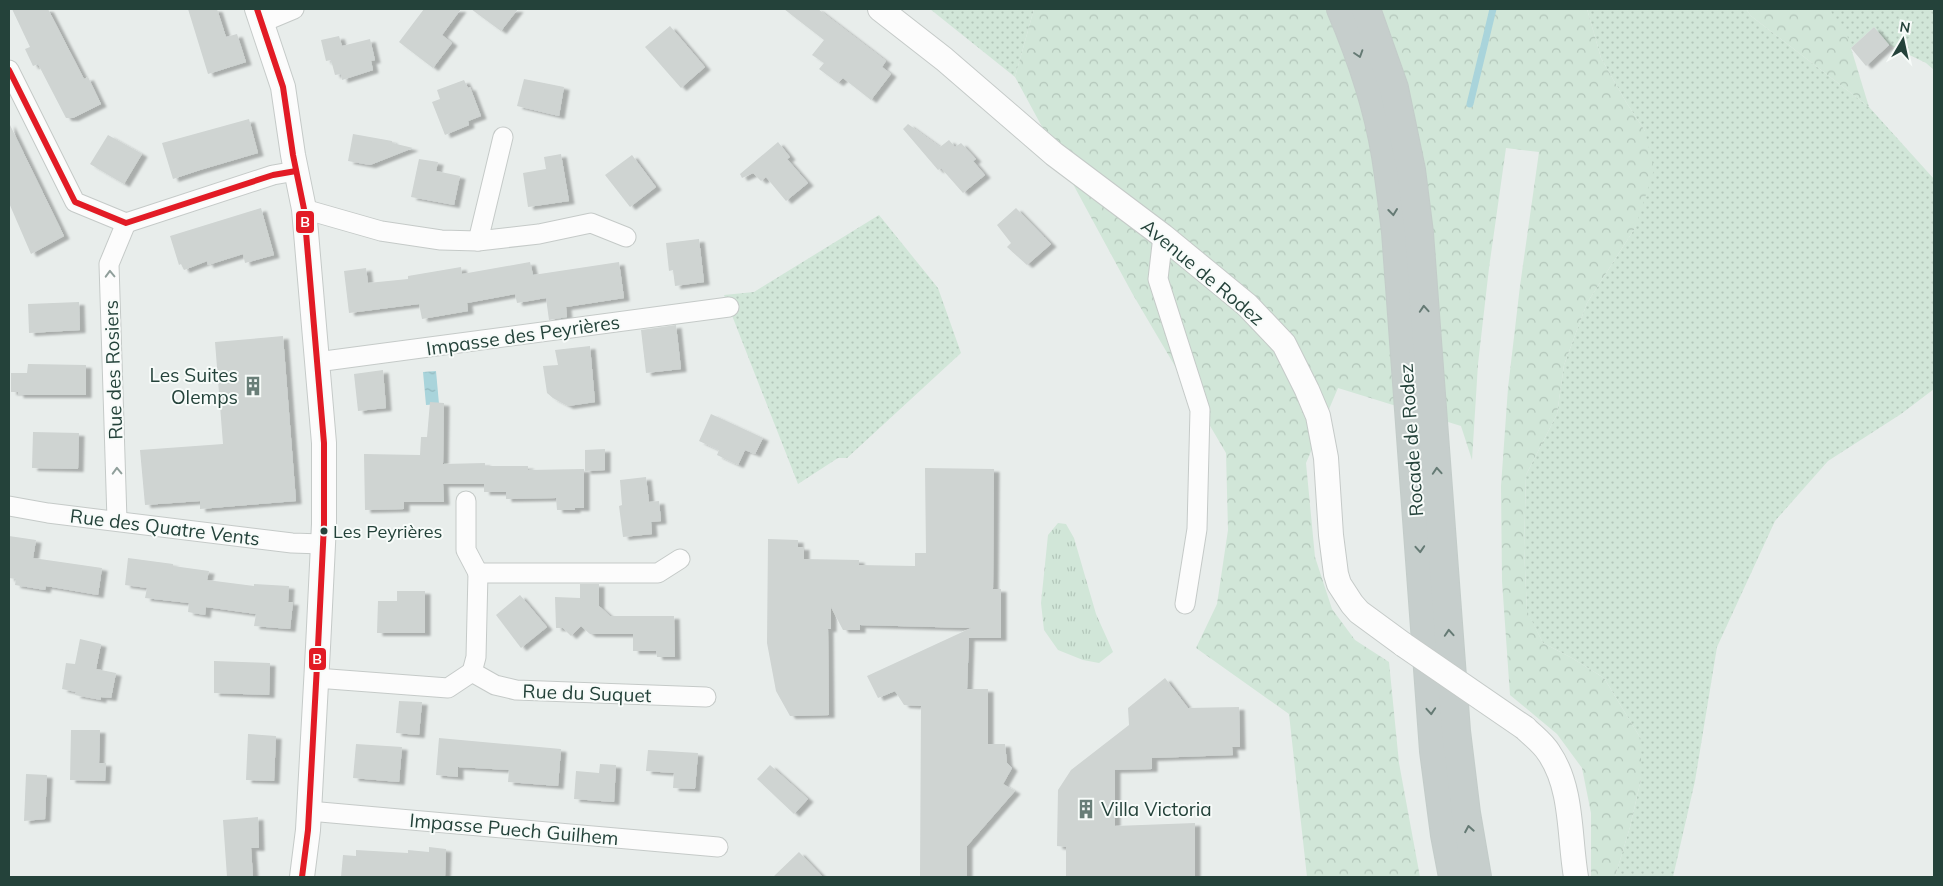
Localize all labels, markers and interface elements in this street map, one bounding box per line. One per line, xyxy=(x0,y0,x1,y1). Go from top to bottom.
north arrow xyxy=(1878,15,1928,65)
text: N xyxy=(1898,17,1912,37)
one-way arrow xyxy=(1353,49,1363,58)
one-way arrow xyxy=(1387,209,1398,217)
line badge: B xyxy=(295,210,315,234)
text: B xyxy=(300,213,310,231)
street label: Avenue de Rodez xyxy=(1137,214,1269,331)
one-way arrow xyxy=(104,270,115,278)
street label: Rue des Rosiers xyxy=(99,300,127,440)
one-way arrow xyxy=(1419,304,1430,312)
street label: Impasse des Peyrières xyxy=(425,310,621,360)
place label: Les Suites Olemps xyxy=(149,363,238,409)
street label: Rocade de Rodez xyxy=(1394,363,1428,517)
building icon: Les Suites Olemps xyxy=(242,375,264,397)
one-way arrow xyxy=(1431,466,1442,474)
one-way arrow xyxy=(111,467,122,475)
street label: Rue des Quatre Vents xyxy=(69,503,261,551)
place label: Les Peyrières xyxy=(333,520,443,543)
marker: Les Peyrières xyxy=(319,526,329,536)
one-way arrow xyxy=(1414,545,1425,553)
one-way arrow xyxy=(1444,628,1455,636)
line badge: B xyxy=(308,647,327,671)
text: B xyxy=(312,650,322,668)
street label: Rue du Suquet xyxy=(522,679,652,707)
one-way arrow xyxy=(1426,707,1437,715)
place label: Villa Victoria xyxy=(1101,797,1212,821)
building icon: Villa Victoria xyxy=(1075,798,1097,820)
street label: Impasse Puech Guilhem xyxy=(409,808,619,850)
one-way arrow xyxy=(1464,825,1474,834)

